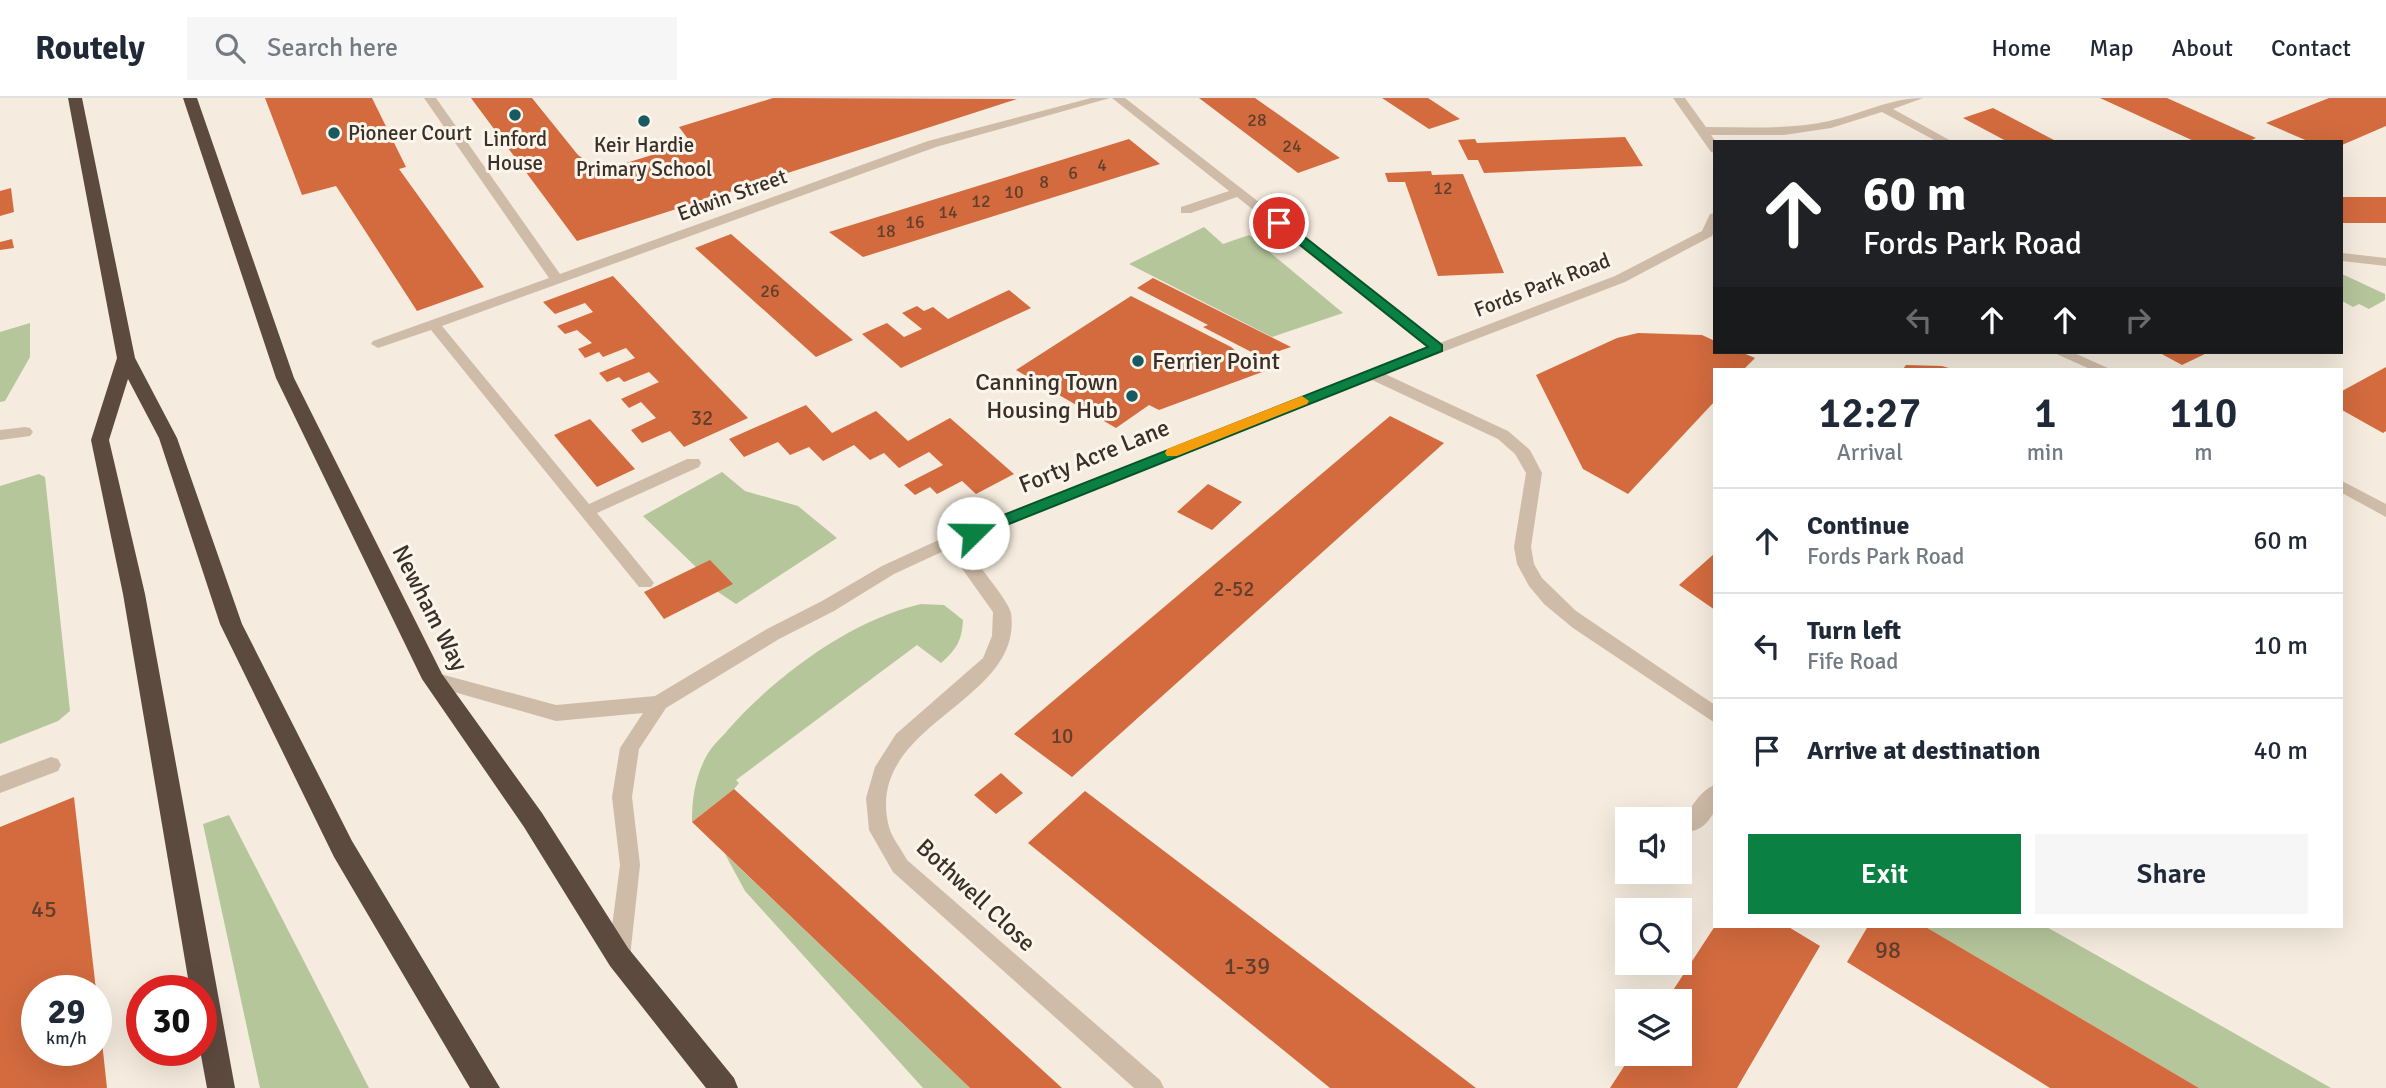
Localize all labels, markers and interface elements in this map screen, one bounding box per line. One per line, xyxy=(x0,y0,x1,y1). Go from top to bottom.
search box xyxy=(187,17,677,80)
text: Routely xyxy=(35,28,145,69)
icon: search xyxy=(211,29,249,67)
text: Search here xyxy=(267,32,398,64)
text: Home xyxy=(1991,33,2051,63)
text: Map xyxy=(2089,33,2134,63)
text: About xyxy=(2172,33,2233,63)
text: Contact xyxy=(2271,33,2351,63)
marker: Linford House xyxy=(507,107,523,123)
house number: 28 xyxy=(1247,109,1267,131)
marker: Keir Hardie Primary School xyxy=(636,113,652,129)
place label: Pioneer Court xyxy=(348,120,472,146)
marker: Pioneer Court xyxy=(326,125,342,141)
place label: Linford House xyxy=(483,126,547,176)
place label: Keir Hardie Primary School xyxy=(576,132,712,182)
house number: 24 xyxy=(1282,135,1302,157)
house number: 4 xyxy=(1097,154,1107,176)
house number: 6 xyxy=(1068,162,1078,184)
street label: Edwin Street xyxy=(674,163,790,227)
text: 60 m xyxy=(1863,164,1966,224)
icon: ahead xyxy=(1748,168,1839,259)
house number: 8 xyxy=(1039,171,1049,193)
house number: 12 xyxy=(1433,177,1453,199)
house number: 10 xyxy=(1004,181,1024,203)
house number: 12 xyxy=(971,190,991,212)
pin xyxy=(1249,193,1309,253)
house number: 14 xyxy=(938,201,958,223)
icon: arrive xyxy=(1260,204,1298,242)
house number: 16 xyxy=(905,211,925,233)
house number: 18 xyxy=(876,220,896,242)
text: Fords Park Road xyxy=(1863,224,2082,263)
street label: Fords Park Road xyxy=(1470,247,1614,323)
house number: 26 xyxy=(760,280,780,302)
icon: left xyxy=(1900,301,1938,339)
icon: ahead xyxy=(1973,301,2011,339)
icon: ahead xyxy=(2046,301,2084,339)
icon: right xyxy=(2119,301,2157,339)
place label: Ferrier Point xyxy=(1152,346,1280,376)
marker: Ferrier Point xyxy=(1130,353,1146,369)
place label: Canning Town Housing Hub xyxy=(975,367,1118,425)
marker: Canning Town Housing Hub xyxy=(1124,388,1140,404)
text: 12:27 xyxy=(1819,388,1921,439)
text: 1 xyxy=(2034,388,2057,439)
text: 110 xyxy=(2169,388,2237,439)
house number: 32 xyxy=(691,405,713,431)
street label: Forty Acre Lane xyxy=(1014,412,1174,500)
text: Arrival xyxy=(1837,438,1903,467)
text: min xyxy=(2027,438,2064,467)
text: m xyxy=(2194,438,2213,467)
position arrow xyxy=(936,496,1010,570)
text: Continue xyxy=(1807,510,1909,542)
icon: ahead xyxy=(1748,522,1786,560)
text: 60 m xyxy=(2253,525,2308,557)
street label: Newham Way xyxy=(385,540,475,676)
text: Fords Park Road xyxy=(1807,542,1964,571)
house number: 2-52 xyxy=(1213,576,1255,602)
text: Turn left xyxy=(1807,615,1901,647)
icon: left xyxy=(1748,627,1786,665)
text: 10 m xyxy=(2253,630,2308,662)
text: Fife Road xyxy=(1807,647,1898,676)
house number: 10 xyxy=(1051,723,1073,749)
icon: arrive xyxy=(1748,732,1786,770)
text: Arrive at destination xyxy=(1807,735,2040,767)
text: 40 m xyxy=(2253,735,2308,767)
map controls xyxy=(1615,807,1692,1066)
button: sound xyxy=(1615,807,1692,884)
street label: Bothwell Close xyxy=(910,832,1042,958)
button: Exit xyxy=(1748,834,2021,914)
button: Share xyxy=(2035,834,2308,914)
house number: 45 xyxy=(31,894,57,924)
button: search xyxy=(1615,898,1692,975)
house number: 98 xyxy=(1875,935,1901,965)
house number: 1-39 xyxy=(1224,951,1270,981)
speed limit sign: 30 xyxy=(126,975,217,1066)
button: layers xyxy=(1615,989,1692,1066)
text: 29 xyxy=(48,990,85,1033)
text: km/h xyxy=(46,1027,87,1049)

